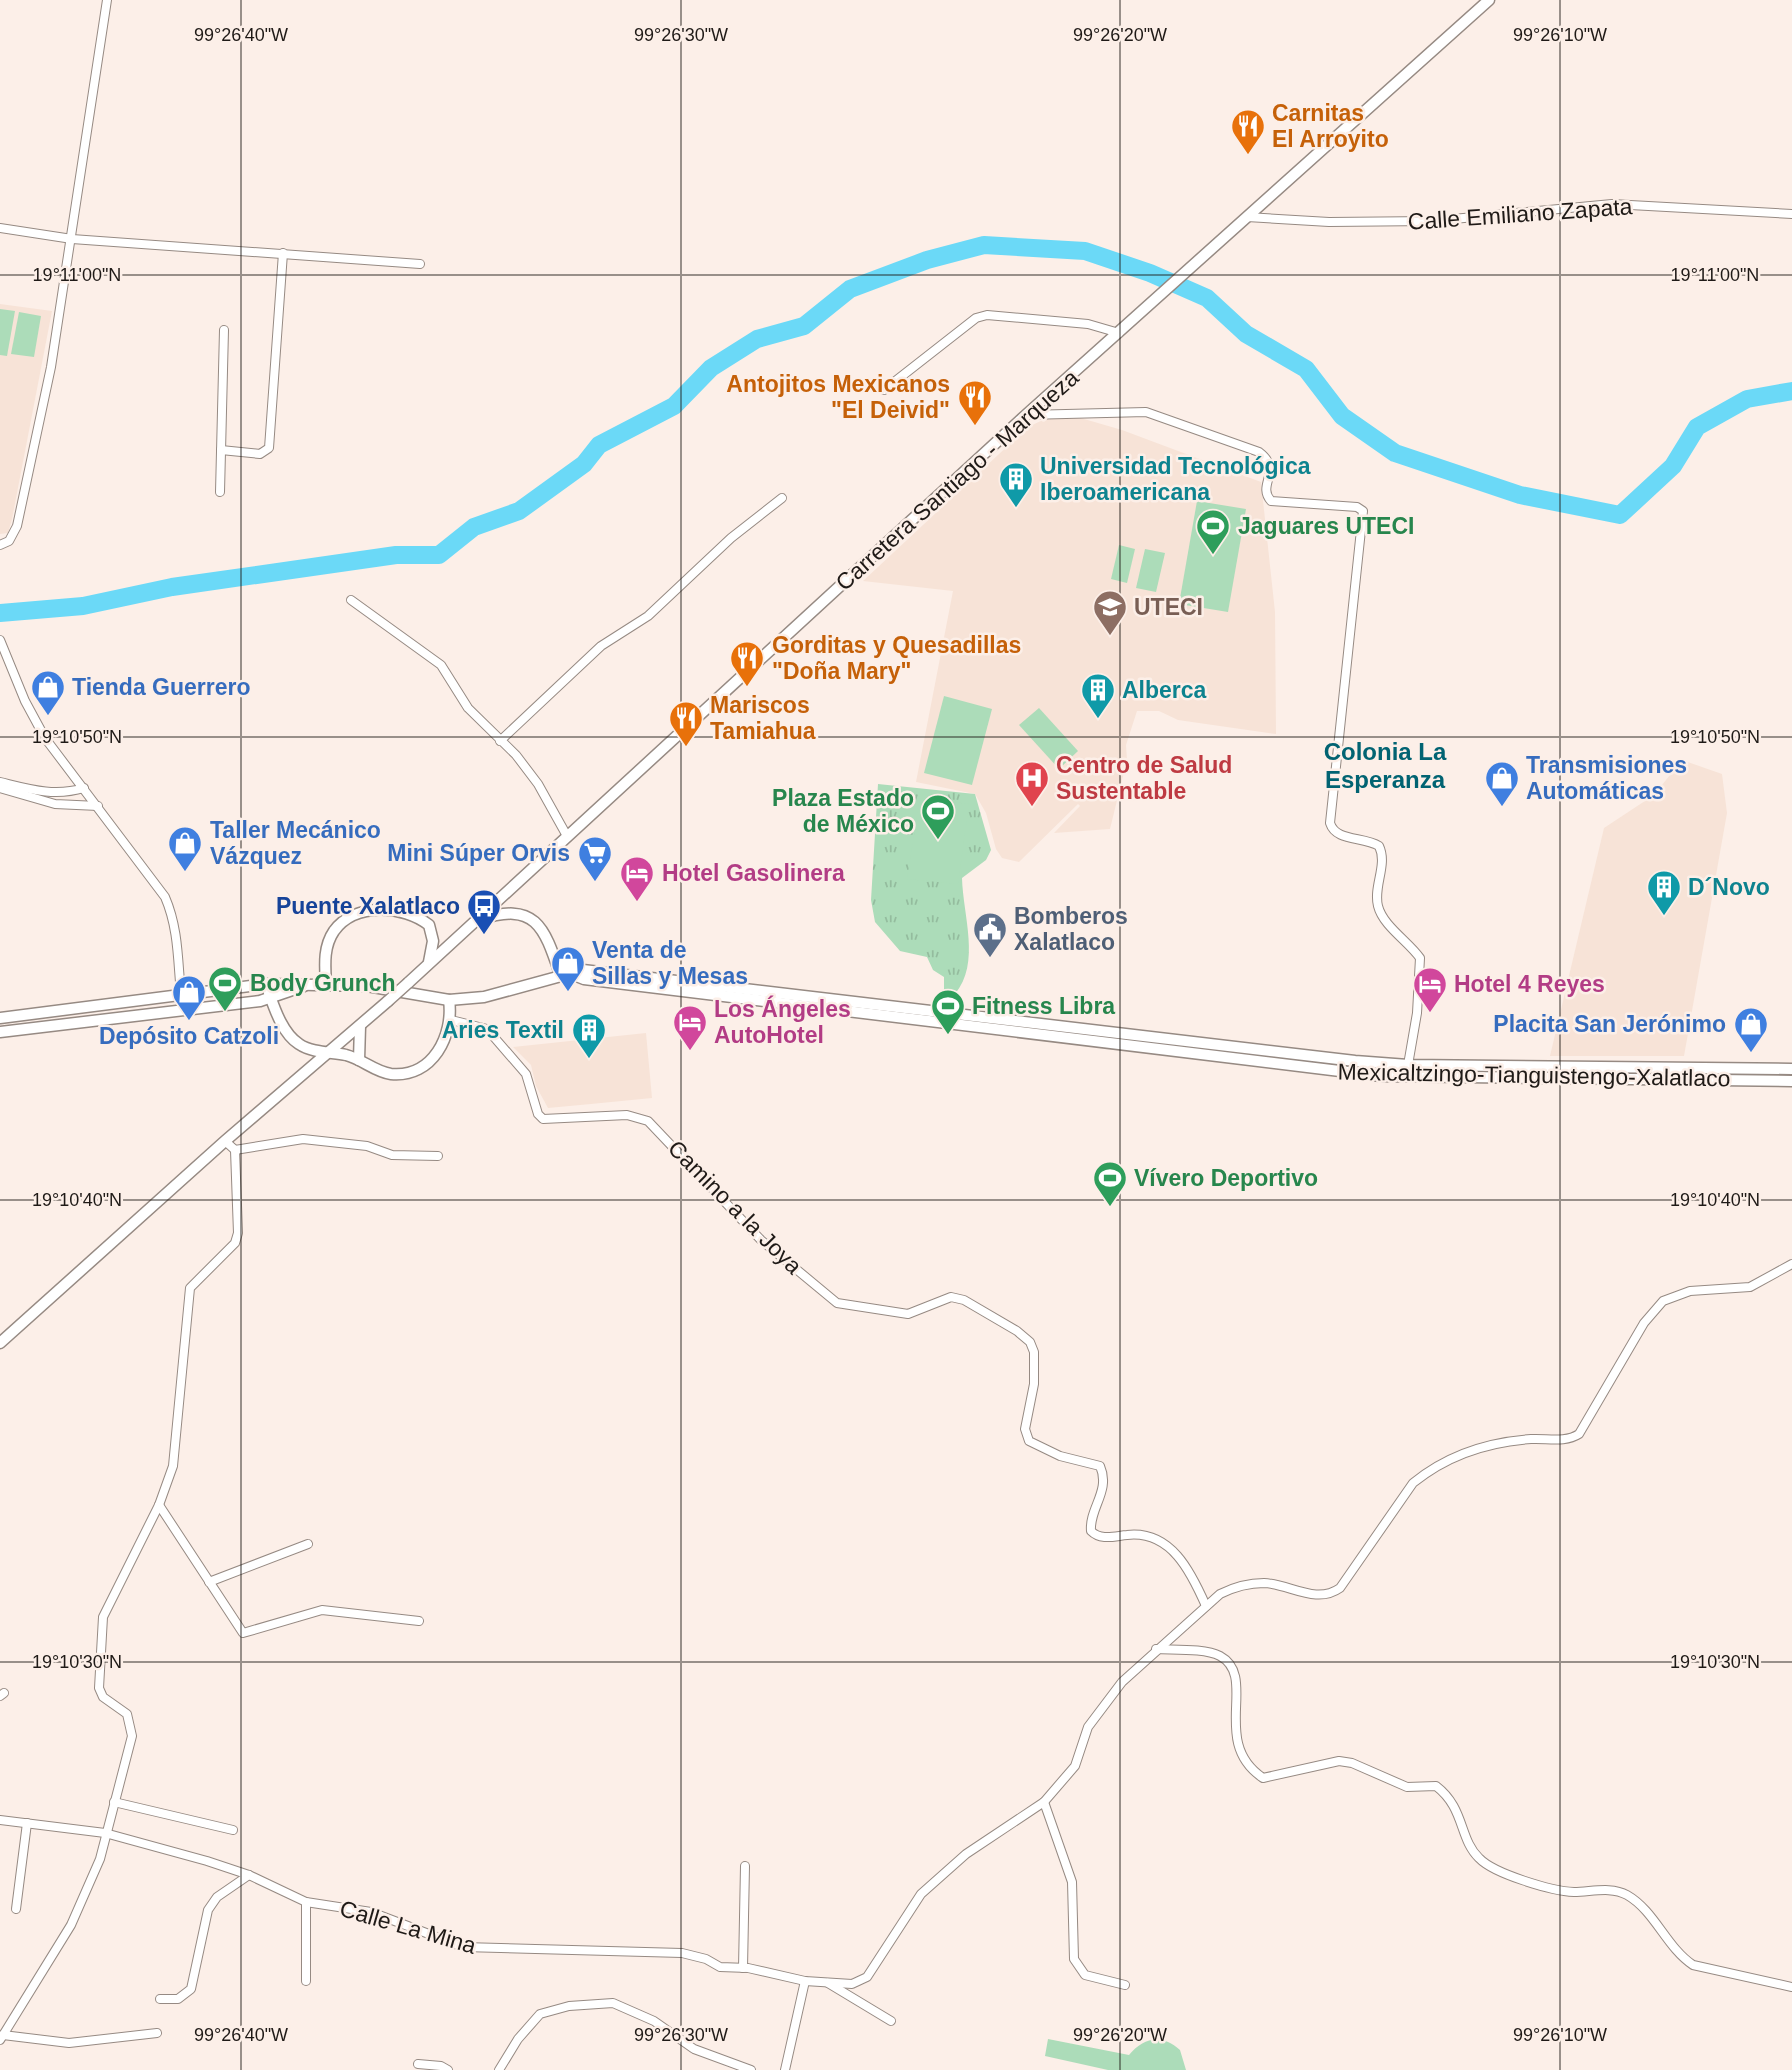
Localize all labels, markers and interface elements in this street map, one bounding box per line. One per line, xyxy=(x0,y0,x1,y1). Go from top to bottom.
text: 99°26'40"W xyxy=(194,25,288,45)
text: 99°26'30"W xyxy=(634,25,728,45)
text: 99°26'20"W xyxy=(1073,25,1167,45)
text: 99°26'10"W xyxy=(1513,25,1607,45)
place label: Carnitas El Arroyito xyxy=(1272,100,1389,152)
restaurant icon: Carnitas El Arroyito xyxy=(1229,107,1267,156)
street label: Calle Emiliano Zapata xyxy=(1407,193,1633,235)
text: 19°11'00"N xyxy=(33,265,121,285)
text: 19°11'00"N xyxy=(1671,265,1759,285)
street label: Carretera Santiago - Marqueza xyxy=(830,364,1084,596)
place label: Antojitos Mexicanos "El Deivid" xyxy=(726,371,950,423)
restaurant icon: Antojitos Mexicanos "El Deivid" xyxy=(956,378,994,427)
place label: Universidad Tecnológica Iberoamericana xyxy=(1040,453,1311,505)
building icon: Universidad Tecnológica Iberoamericana xyxy=(997,460,1035,509)
sports icon: Jaguares UTECI xyxy=(1194,507,1232,556)
place label: Jaguares UTECI xyxy=(1238,513,1414,539)
school or university icon: UTECI xyxy=(1091,588,1129,637)
place label: UTECI xyxy=(1134,594,1203,620)
place label: Gorditas y Quesadillas "Doña Mary" xyxy=(772,632,1021,684)
restaurant icon: Gorditas y Quesadillas "Doña Mary" xyxy=(728,639,766,688)
shop icon: Tienda Guerrero xyxy=(29,668,67,717)
building icon: Alberca xyxy=(1079,671,1117,720)
place label: Tienda Guerrero xyxy=(72,674,251,700)
place label: Alberca xyxy=(1122,677,1207,703)
place label: Mariscos Tamiahua xyxy=(710,692,816,744)
restaurant icon: Mariscos Tamiahua xyxy=(667,699,705,748)
text: 19°10'50"N xyxy=(32,727,122,747)
text: 19°10'50"N xyxy=(1670,727,1760,747)
district label: Colonia La Esperanza xyxy=(1324,738,1447,793)
place label: Centro de Salud Sustentable xyxy=(1056,752,1232,804)
place label: Transmisiones Automáticas xyxy=(1526,752,1687,804)
hospital icon: Centro de Salud Sustentable xyxy=(1013,759,1051,808)
shop icon: Transmisiones Automáticas xyxy=(1483,759,1521,808)
place label: Plaza Estado de México xyxy=(772,785,914,837)
sports icon: Plaza Estado de México xyxy=(919,792,957,841)
place label: Taller Mecánico Vázquez xyxy=(210,817,381,869)
shop icon: Taller Mecánico Vázquez xyxy=(166,824,204,873)
supermarket icon: Mini Súper Orvis xyxy=(576,834,614,883)
place label: Mini Súper Orvis xyxy=(387,840,570,866)
hotel icon: Hotel Gasolinera xyxy=(618,854,656,903)
place label: Hotel Gasolinera xyxy=(662,860,845,886)
building icon: D´Novo xyxy=(1645,868,1683,917)
place label: D´Novo xyxy=(1688,874,1770,900)
bus stop icon: Puente Xalatlaco xyxy=(465,887,503,936)
place label: Puente Xalatlaco xyxy=(276,893,460,919)
place label: Bomberos Xalatlaco xyxy=(1014,903,1128,955)
public building icon: Bomberos Xalatlaco xyxy=(971,910,1009,959)
place label: Venta de Sillas y Mesas xyxy=(592,937,748,989)
shop icon: Venta de Sillas y Mesas xyxy=(549,944,587,993)
sports icon: Body Grunch xyxy=(206,964,244,1013)
hotel icon: Hotel 4 Reyes xyxy=(1411,965,1449,1014)
place label: Body Grunch xyxy=(250,970,396,996)
place label: Hotel 4 Reyes xyxy=(1454,971,1605,997)
shop icon: Depósito Catzoli xyxy=(170,973,208,1022)
sports icon: Fitness Libra xyxy=(929,987,967,1036)
place label: Fitness Libra xyxy=(972,993,1115,1019)
place label: Los Ángeles AutoHotel xyxy=(714,995,851,1048)
hotel icon: Los Ángeles AutoHotel xyxy=(671,1003,709,1052)
shop icon: Placita San Jerónimo xyxy=(1732,1005,1770,1054)
building icon: Aries Textil xyxy=(570,1011,608,1060)
place label: Placita San Jerónimo xyxy=(1493,1011,1726,1037)
place label: Aries Textil xyxy=(442,1017,564,1043)
place label: Depósito Catzoli xyxy=(99,1023,279,1049)
street label: Mexicaltzingo-Tianguistengo-Xalatlaco xyxy=(1337,1059,1731,1091)
street label: Camino a la Joya xyxy=(663,1135,807,1279)
sports icon: Vívero Deportivo xyxy=(1091,1159,1129,1208)
place label: Vívero Deportivo xyxy=(1134,1165,1318,1191)
text: 19°10'40"N xyxy=(32,1190,122,1210)
text: 19°10'40"N xyxy=(1670,1190,1760,1210)
text: 19°10'30"N xyxy=(32,1652,122,1672)
text: 19°10'30"N xyxy=(1670,1652,1760,1672)
street label: Calle La Mina xyxy=(337,1895,479,1959)
text: 99°26'40"W xyxy=(194,2025,288,2045)
text: 99°26'30"W xyxy=(634,2025,728,2045)
text: 99°26'20"W xyxy=(1073,2025,1167,2045)
text: 99°26'10"W xyxy=(1513,2025,1607,2045)

